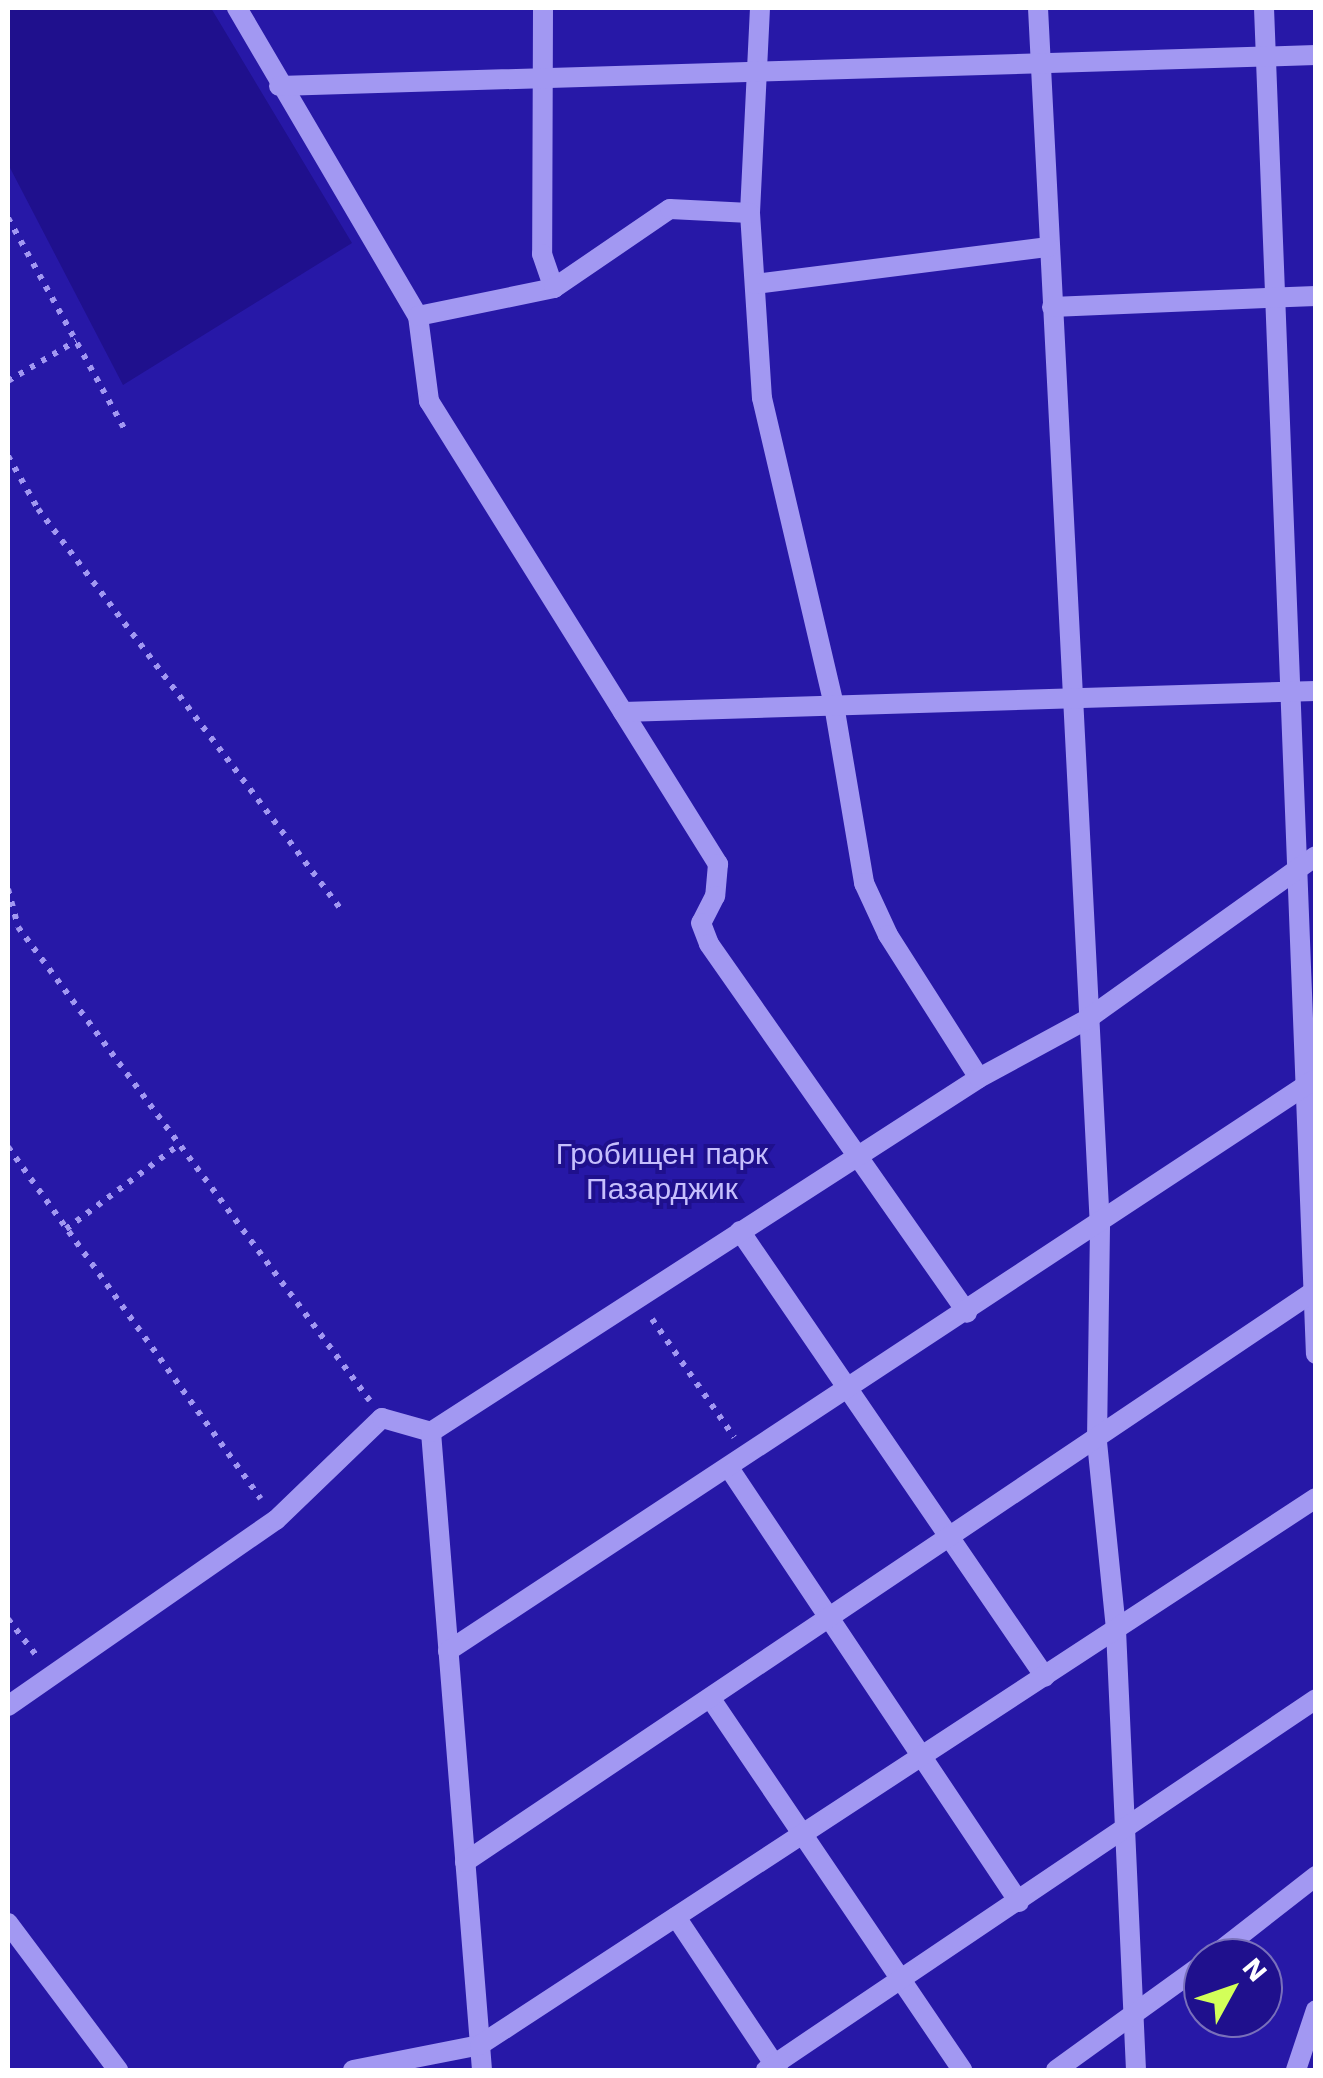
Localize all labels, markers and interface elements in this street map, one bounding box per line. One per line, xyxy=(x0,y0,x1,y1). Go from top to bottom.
park label: Гробищен парк Пазарджик xyxy=(556,1136,768,1206)
north arrow xyxy=(1183,1938,1283,2038)
text: N xyxy=(1236,1951,1274,1988)

